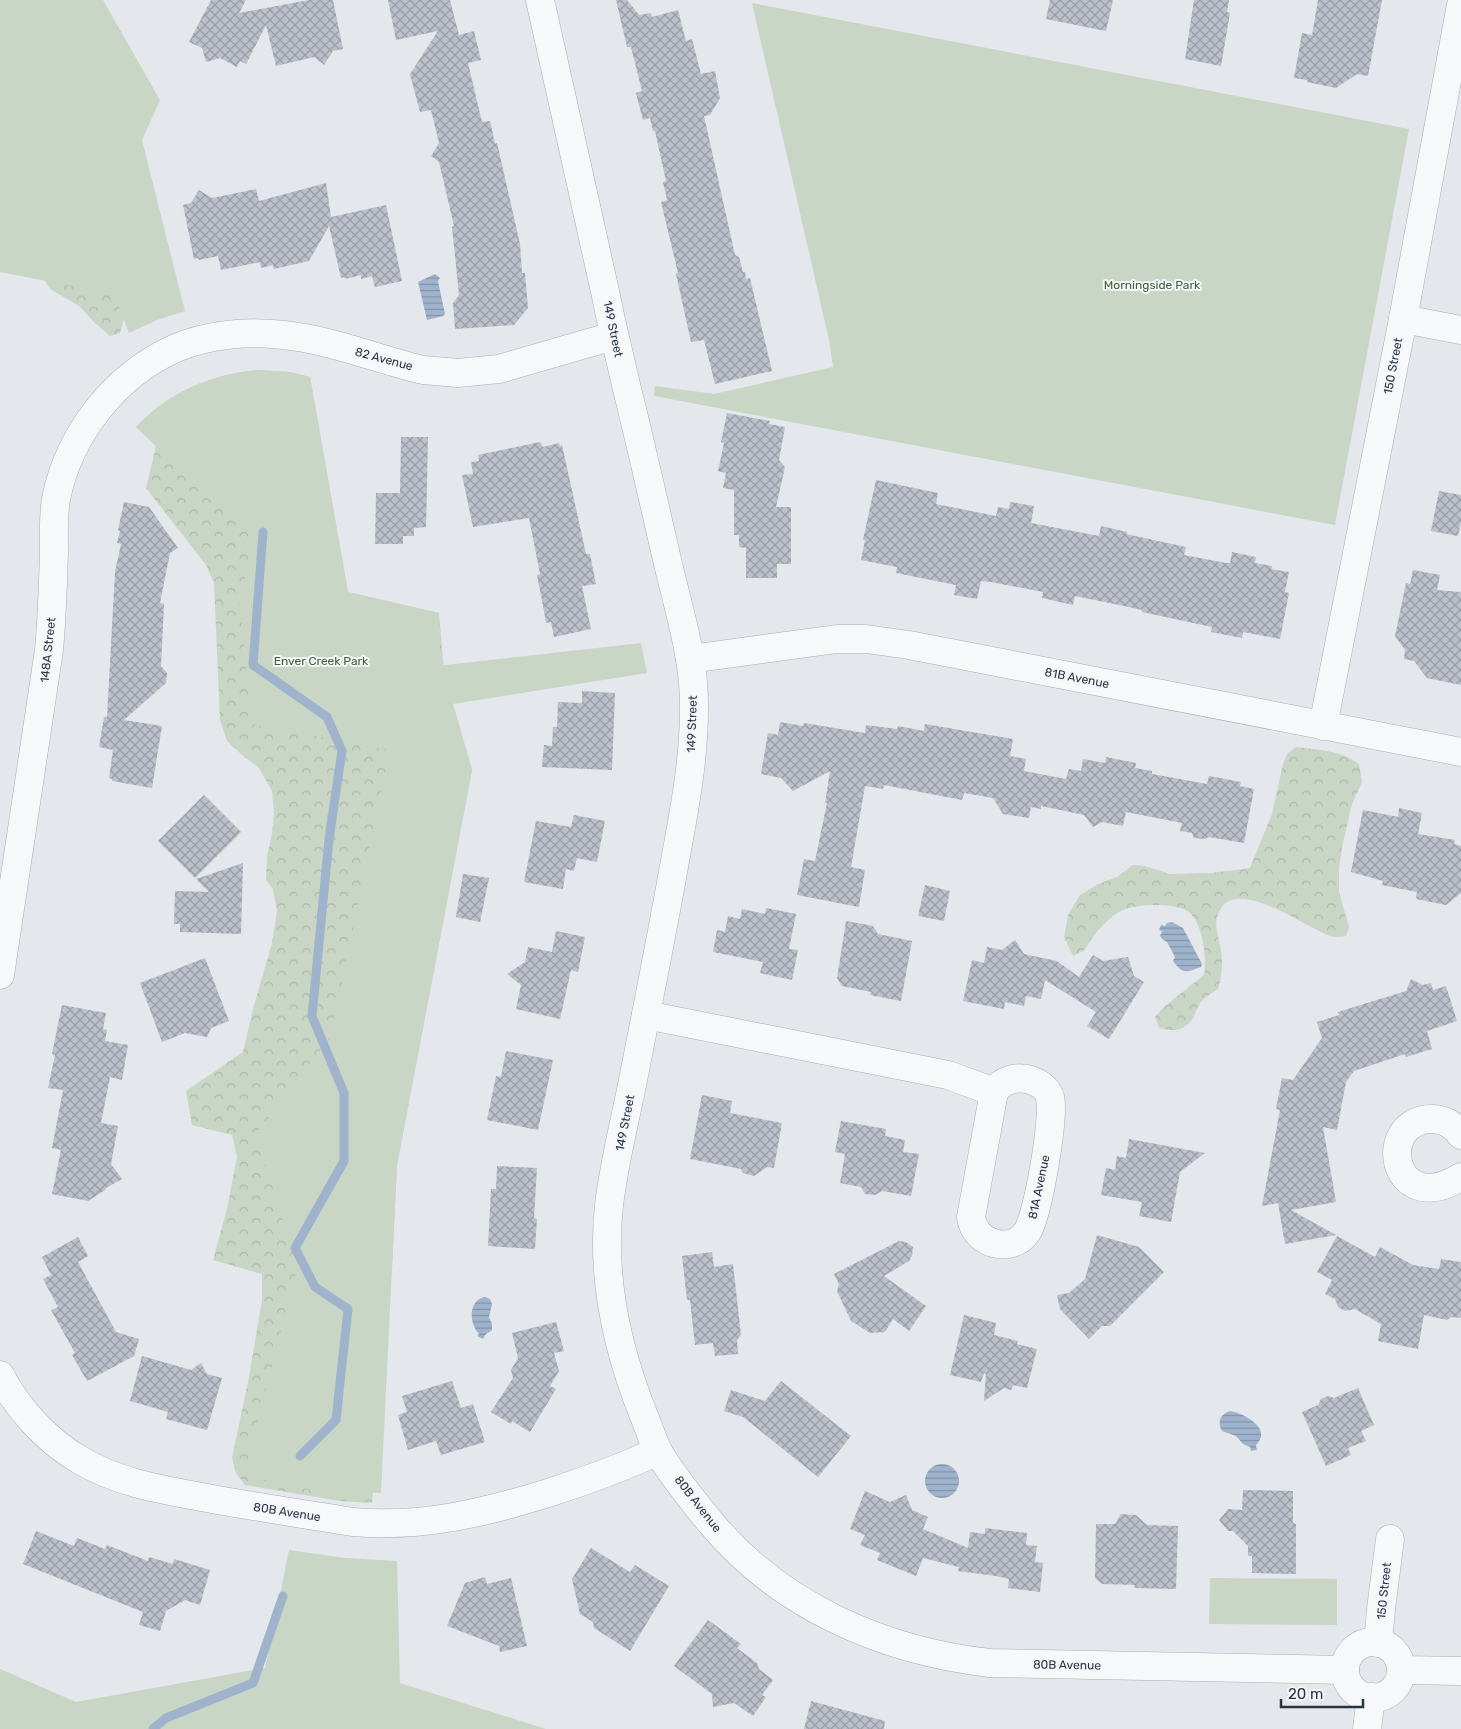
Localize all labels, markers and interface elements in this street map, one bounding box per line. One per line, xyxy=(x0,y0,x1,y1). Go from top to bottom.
park label: Morningside Park xyxy=(1104,278,1201,292)
street label: 149 Street xyxy=(600,300,626,359)
street label: 150 Street xyxy=(1381,336,1405,396)
street label: 82 Avenue xyxy=(354,345,415,374)
street label: 148A Street xyxy=(38,616,58,683)
park label: Enver Creek Park xyxy=(274,654,369,668)
street label: 81B Avenue xyxy=(1044,665,1111,691)
street label: 149 Street xyxy=(684,695,700,753)
street label: 149 Street xyxy=(613,1093,637,1152)
street label: 81A Avenue xyxy=(1025,1153,1053,1220)
street label: 80B Avenue xyxy=(672,1473,725,1535)
street label: 80B Avenue xyxy=(252,1500,322,1524)
street label: 150 Street xyxy=(1374,1561,1394,1620)
street label: 80B Avenue xyxy=(1033,1657,1101,1673)
scale bar xyxy=(1281,1676,1364,1708)
text: 20 m xyxy=(1288,1685,1323,1703)

